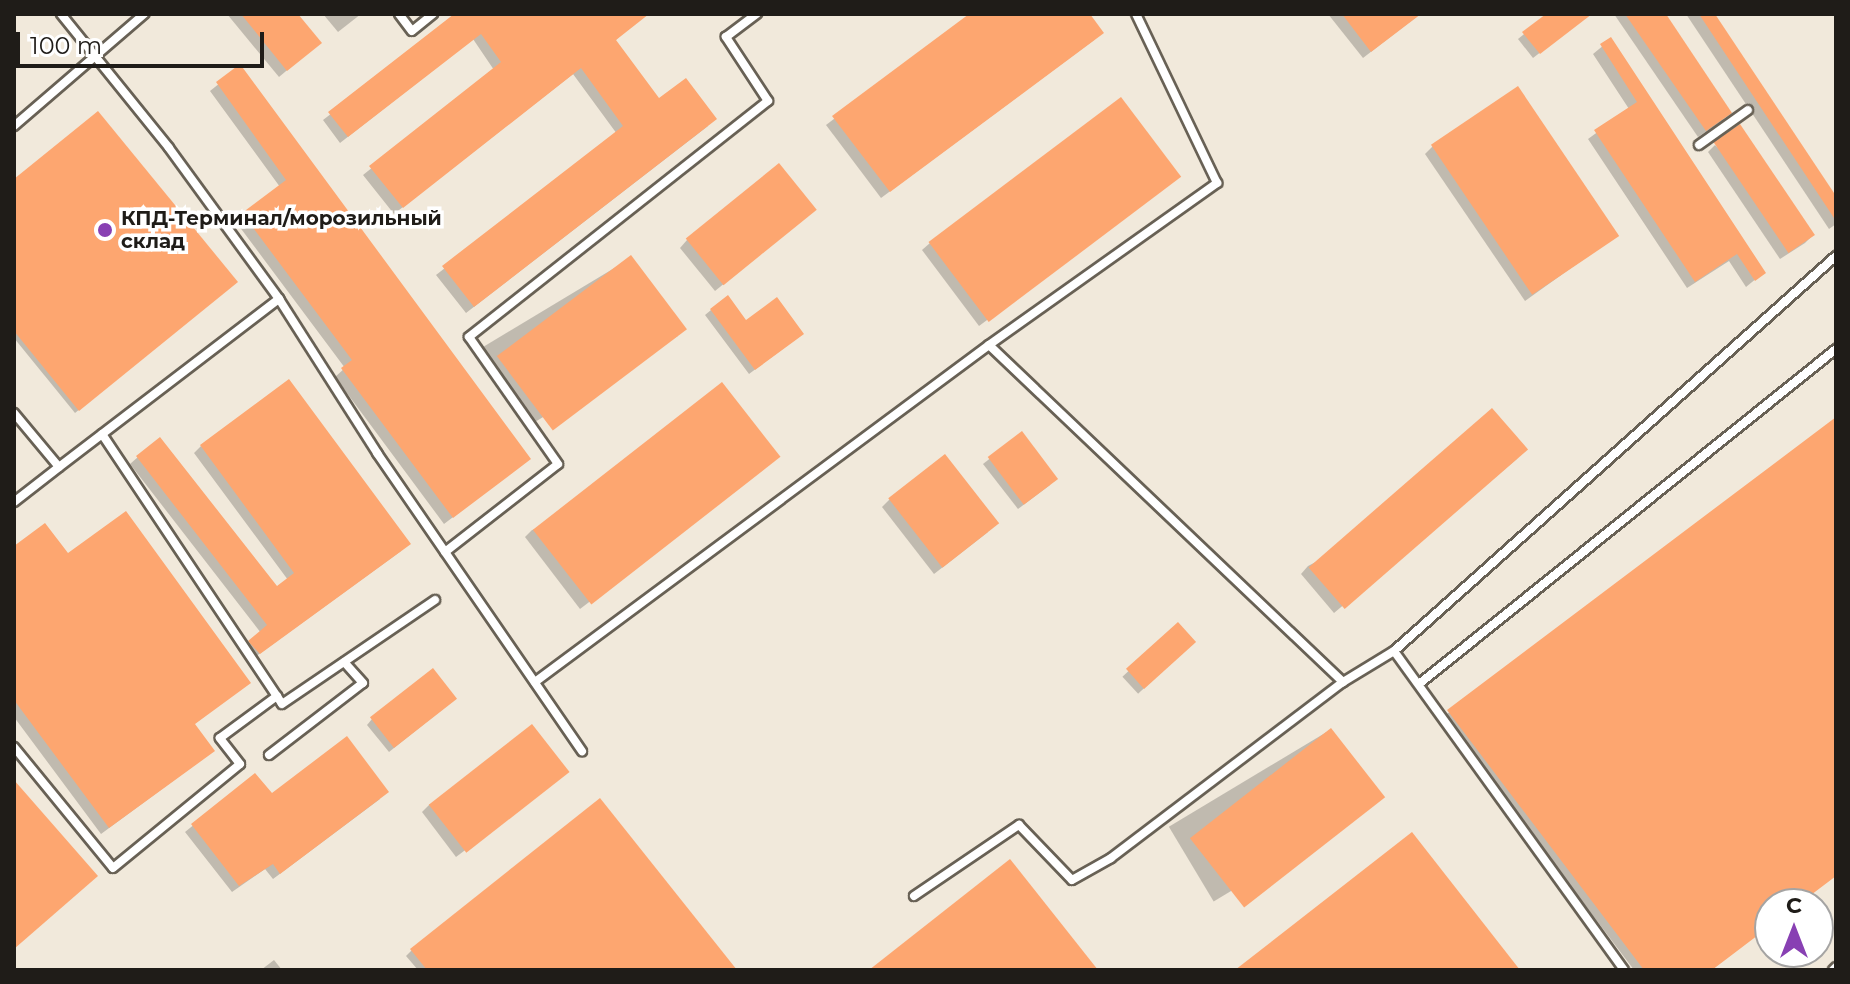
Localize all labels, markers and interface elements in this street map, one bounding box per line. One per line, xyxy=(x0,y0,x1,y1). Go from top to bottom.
scale bar xyxy=(20,16,268,66)
text: 100 m xyxy=(30,31,102,60)
place label: КПД-Терминал/морозильный склад xyxy=(121,206,442,253)
marker: КПД-Терминал/морозильный склад xyxy=(96,221,114,239)
north arrow xyxy=(1754,888,1834,968)
text: С xyxy=(1786,892,1802,919)

